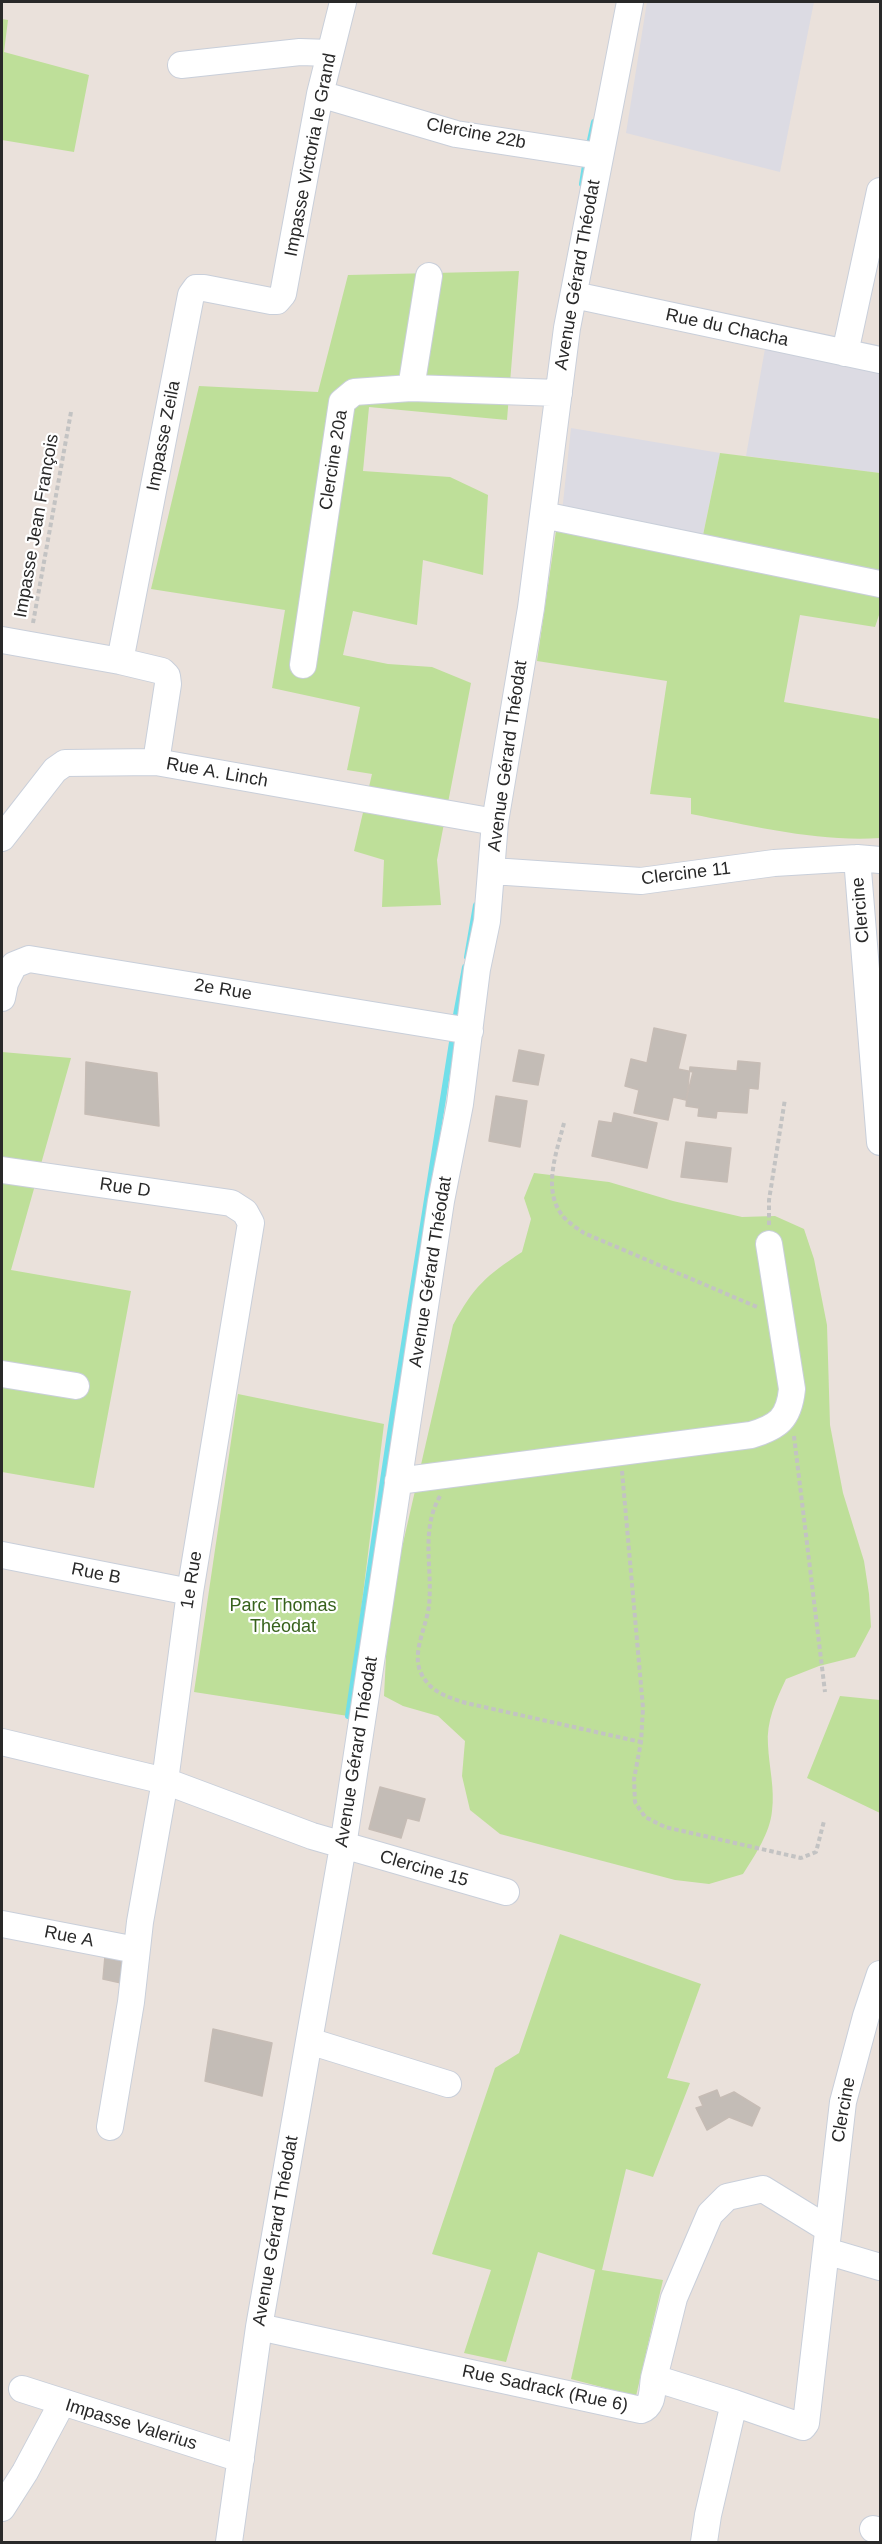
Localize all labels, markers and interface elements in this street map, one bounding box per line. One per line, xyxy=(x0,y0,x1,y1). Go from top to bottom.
street label: Impasse Victoria le Grand xyxy=(281,51,341,259)
street label: Clercine 22b xyxy=(424,114,528,154)
street label: Avenue Gérard Théodat xyxy=(551,178,605,372)
street label: Rue du Chacha xyxy=(664,304,790,352)
street label: Impasse Zeila xyxy=(143,379,185,493)
street label: Clercine 20a xyxy=(315,408,353,512)
street label: Impasse Jean François xyxy=(10,432,64,620)
street label: Avenue Gérard Théodat xyxy=(484,659,532,853)
street label: Rue A. Linch xyxy=(164,753,270,793)
street label: Clercine 11 xyxy=(640,858,732,890)
street label: Clercine xyxy=(847,876,875,944)
street label: 2e Rue xyxy=(193,975,253,1005)
street label: Rue D xyxy=(98,1174,152,1202)
street label: Avenue Gérard Théodat xyxy=(405,1175,457,1369)
street label: 1e Rue xyxy=(177,1550,207,1610)
street label: Rue B xyxy=(69,1559,123,1589)
park label: Parc Thomas Théodat xyxy=(229,1595,337,1638)
street label: Avenue Gérard Théodat xyxy=(331,1655,383,1849)
street label: Clercine 15 xyxy=(377,1846,471,1892)
street label: Rue A xyxy=(42,1922,96,1952)
street label: Clercine xyxy=(828,2076,860,2144)
street label: Avenue Gérard Théodat xyxy=(249,2134,303,2328)
street label: Rue Sadrack (Rue 6) xyxy=(460,2361,630,2417)
street label: Impasse Valerius xyxy=(62,2395,200,2455)

